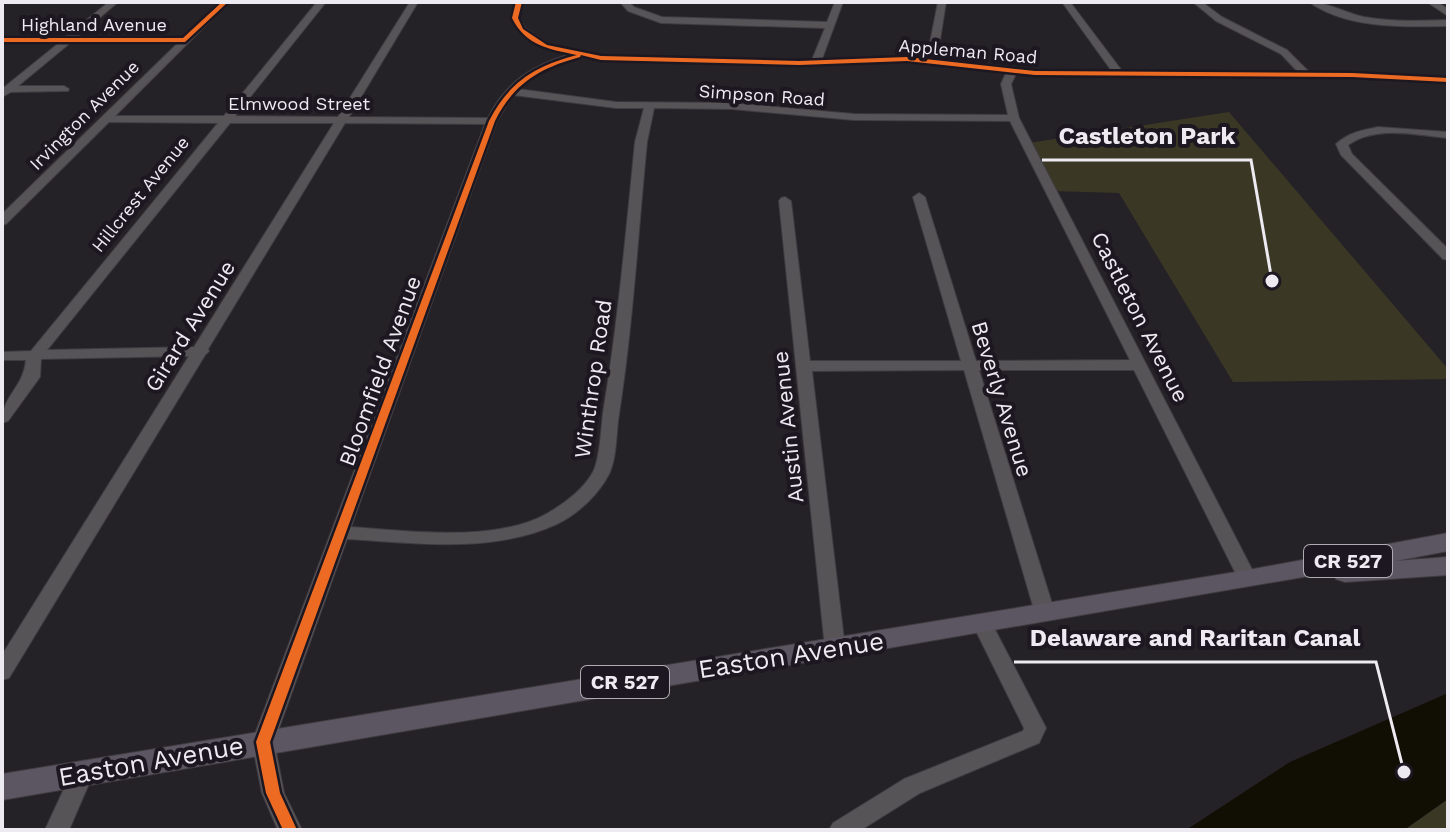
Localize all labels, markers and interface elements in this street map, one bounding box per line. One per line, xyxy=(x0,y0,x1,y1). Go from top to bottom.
street label: Highland Avenue xyxy=(21,14,167,35)
street label: Appleman Road xyxy=(898,34,1038,68)
street label: Irvington Avenue xyxy=(25,56,143,174)
street label: Simpson Road xyxy=(698,80,826,110)
street label: Elmwood Street xyxy=(228,93,370,114)
callout: Castleton Park xyxy=(1042,112,1251,160)
text: Castleton Park xyxy=(1059,122,1236,150)
street label: Hillcrest Avenue xyxy=(87,132,193,256)
street label: Castleton Avenue xyxy=(1086,228,1194,406)
street label: Girard Avenue xyxy=(140,256,240,396)
street label: Bloomfield Avenue xyxy=(334,273,426,469)
street label: Winthrop Road xyxy=(569,298,617,460)
street label: Beverly Avenue xyxy=(966,318,1038,480)
street label: Austin Avenue xyxy=(768,350,808,504)
road number: CR 527 xyxy=(1304,545,1392,577)
callout: Delaware and Raritan Canal xyxy=(1014,614,1376,662)
text: Delaware and Raritan Canal xyxy=(1030,624,1360,652)
street label: Easton Avenue xyxy=(696,626,886,684)
road number: CR 527 xyxy=(581,666,669,698)
street label: Easton Avenue xyxy=(56,730,246,792)

